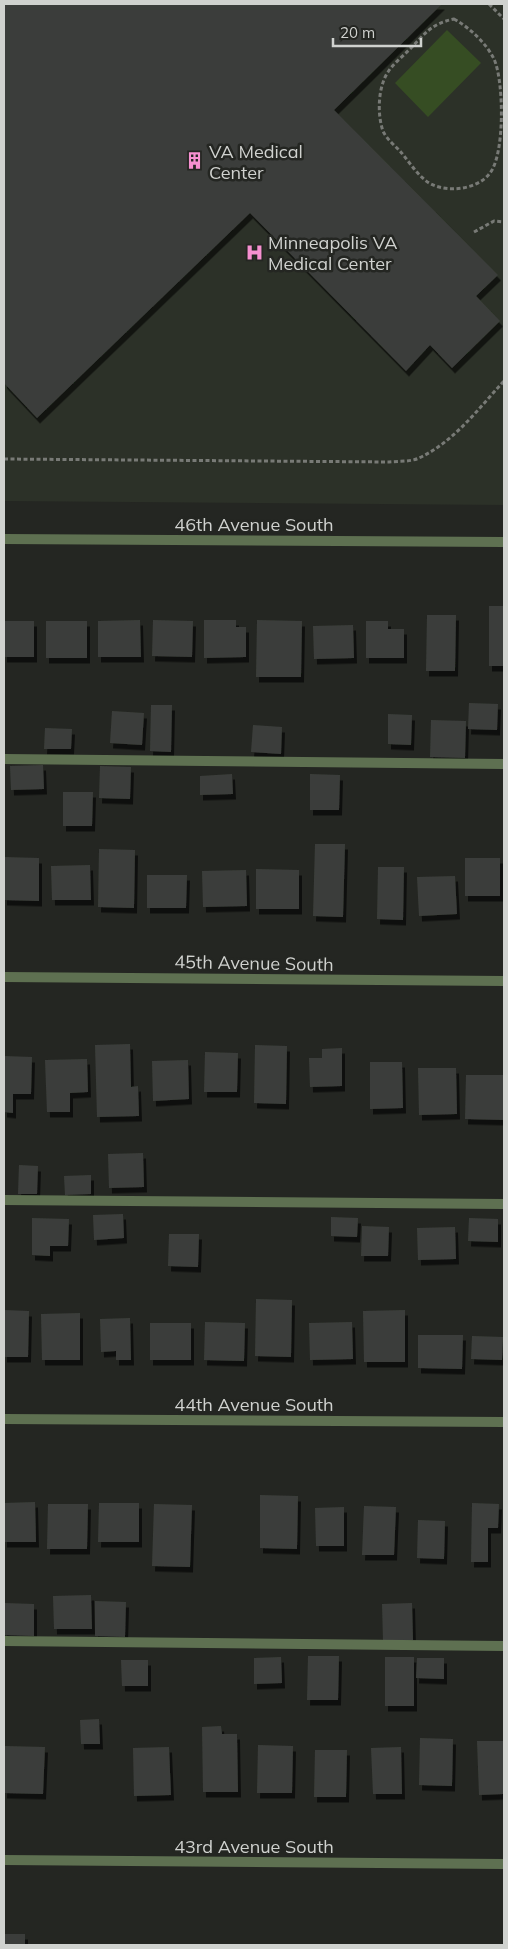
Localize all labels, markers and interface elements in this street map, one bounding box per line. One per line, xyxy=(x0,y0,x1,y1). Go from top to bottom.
scale bar xyxy=(333,15,420,47)
text: 20 m xyxy=(340,23,375,42)
place label: VA Medical Center xyxy=(209,140,303,184)
building icon: VA Medical Center xyxy=(185,151,205,171)
place label: Minneapolis VA Medical Center xyxy=(268,231,398,275)
hospital icon: Minneapolis VA Medical Center xyxy=(244,242,264,262)
street label: 46th Avenue South xyxy=(174,513,334,536)
street label: 45th Avenue South xyxy=(174,950,334,976)
street label: 44th Avenue South xyxy=(174,1393,334,1416)
street label: 43rd Avenue South xyxy=(174,1835,334,1858)

